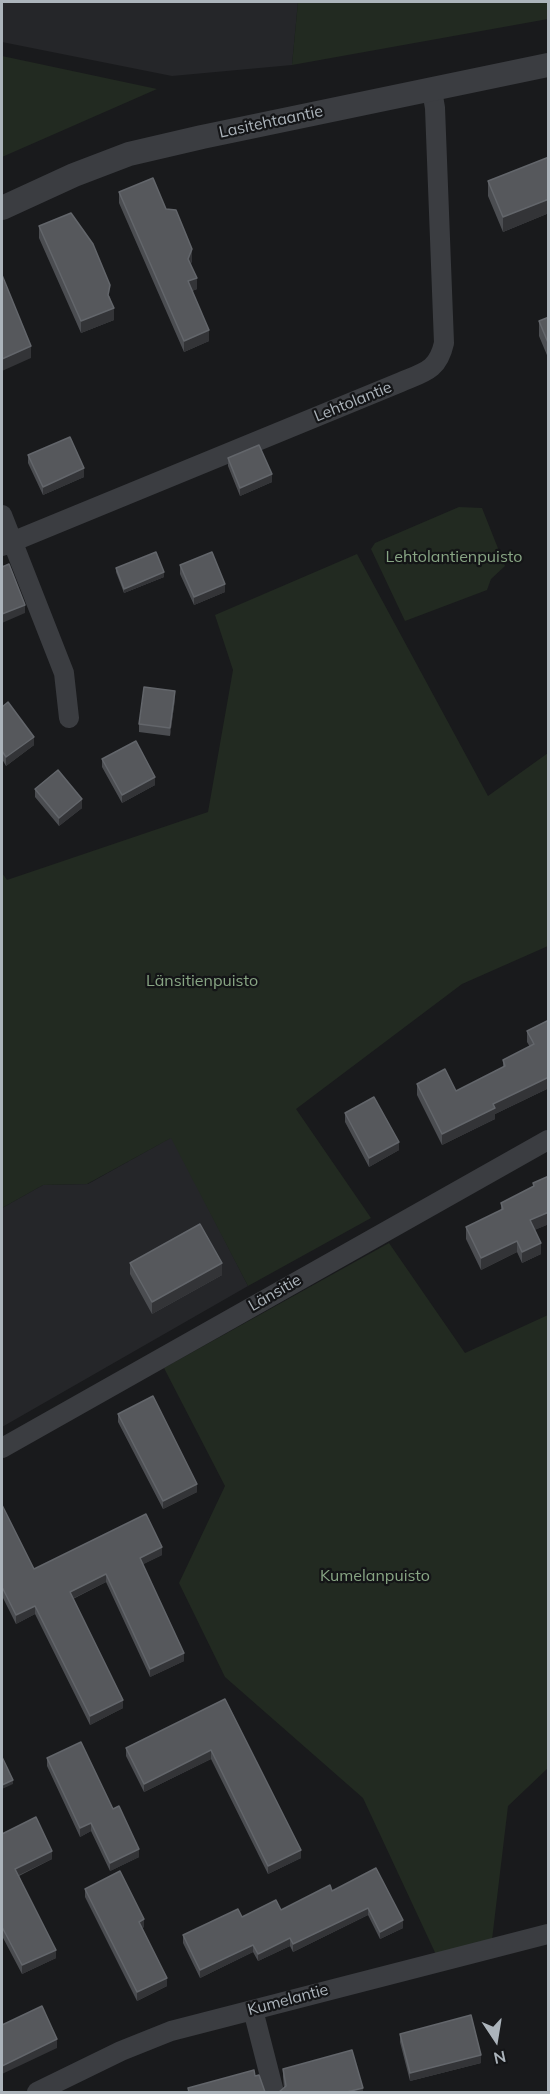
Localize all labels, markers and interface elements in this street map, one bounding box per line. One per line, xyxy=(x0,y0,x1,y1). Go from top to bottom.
street label: Lasitehtaantie xyxy=(217,102,325,142)
street label: Lehtolantie xyxy=(311,378,395,426)
park label: Lehtolantienpuisto xyxy=(386,547,522,567)
park label: Länsitienpuisto xyxy=(146,971,258,991)
street label: Länsitie xyxy=(245,1270,305,1316)
park label: Kumelanpuisto xyxy=(320,1566,430,1586)
street label: Kumelantie xyxy=(245,1980,331,2020)
north arrow xyxy=(466,2010,526,2070)
text: N xyxy=(492,2047,508,2069)

